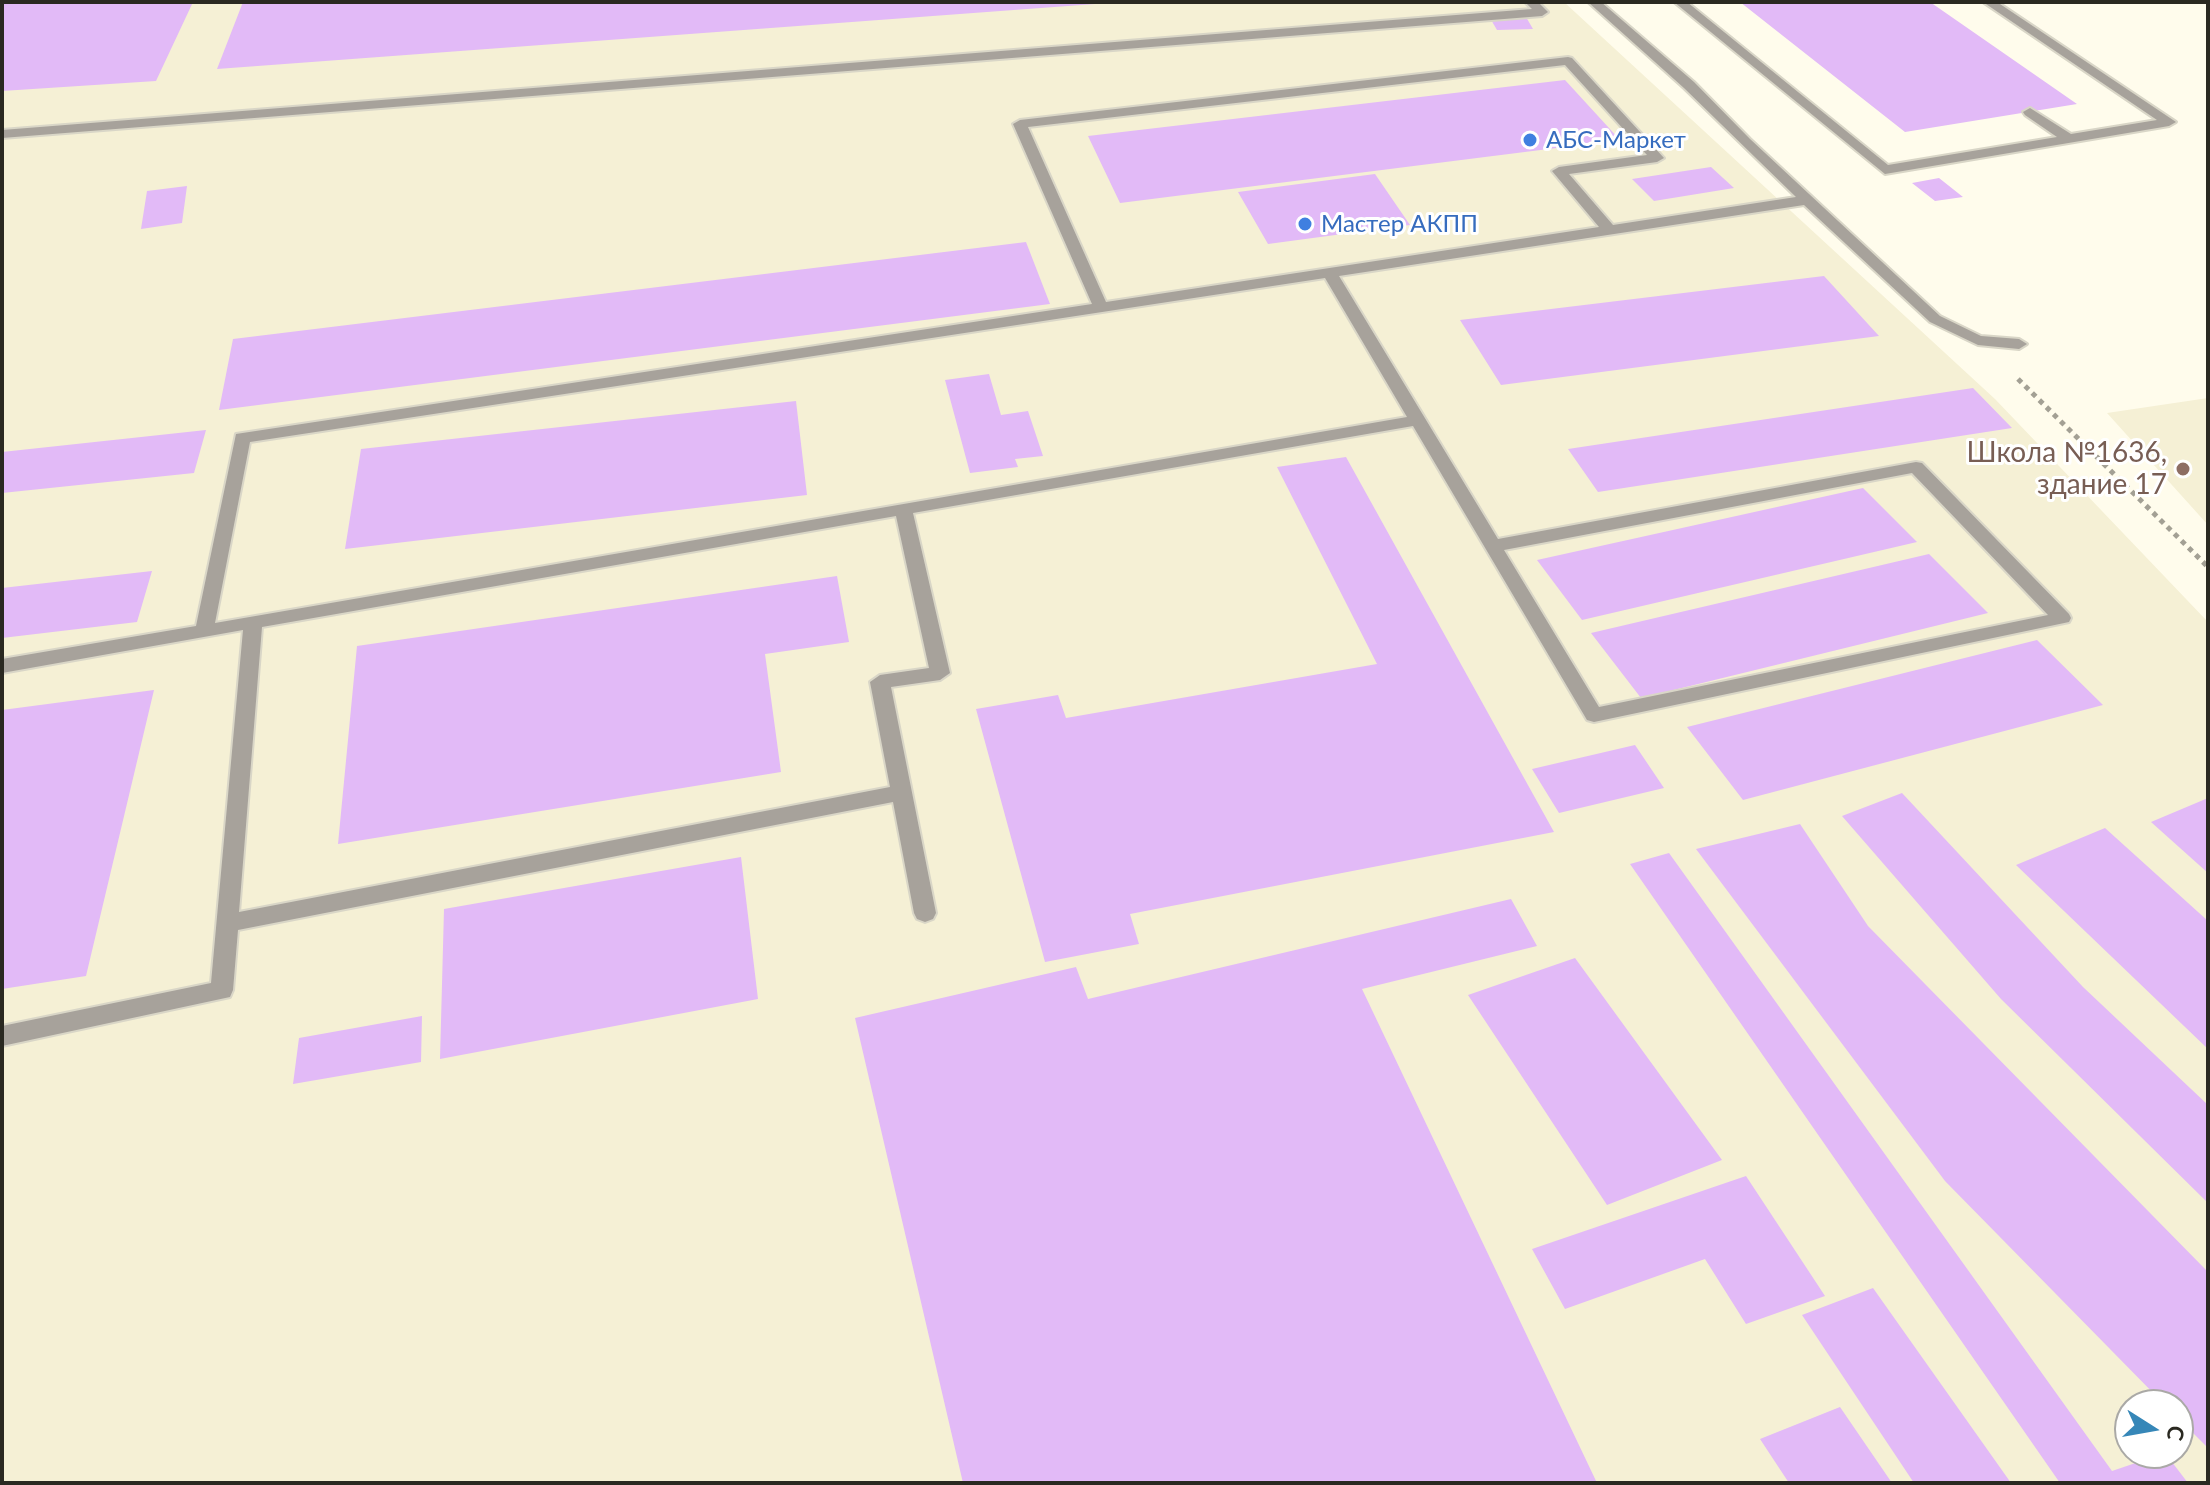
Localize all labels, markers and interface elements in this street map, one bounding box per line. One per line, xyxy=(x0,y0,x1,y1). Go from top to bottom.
place label: АБС-Маркет xyxy=(1546,126,1686,154)
marker: АБС-Маркет xyxy=(1521,131,1539,149)
place label: Мастер АКПП xyxy=(1321,210,1478,238)
marker: Мастер АКПП xyxy=(1296,215,1314,233)
place label: Школа №1636, здание 17 xyxy=(1966,436,2167,502)
marker: Школа №1636, здание 17 xyxy=(2174,460,2192,478)
north arrow xyxy=(2114,1389,2194,1469)
text: С xyxy=(2161,1424,2191,1443)

